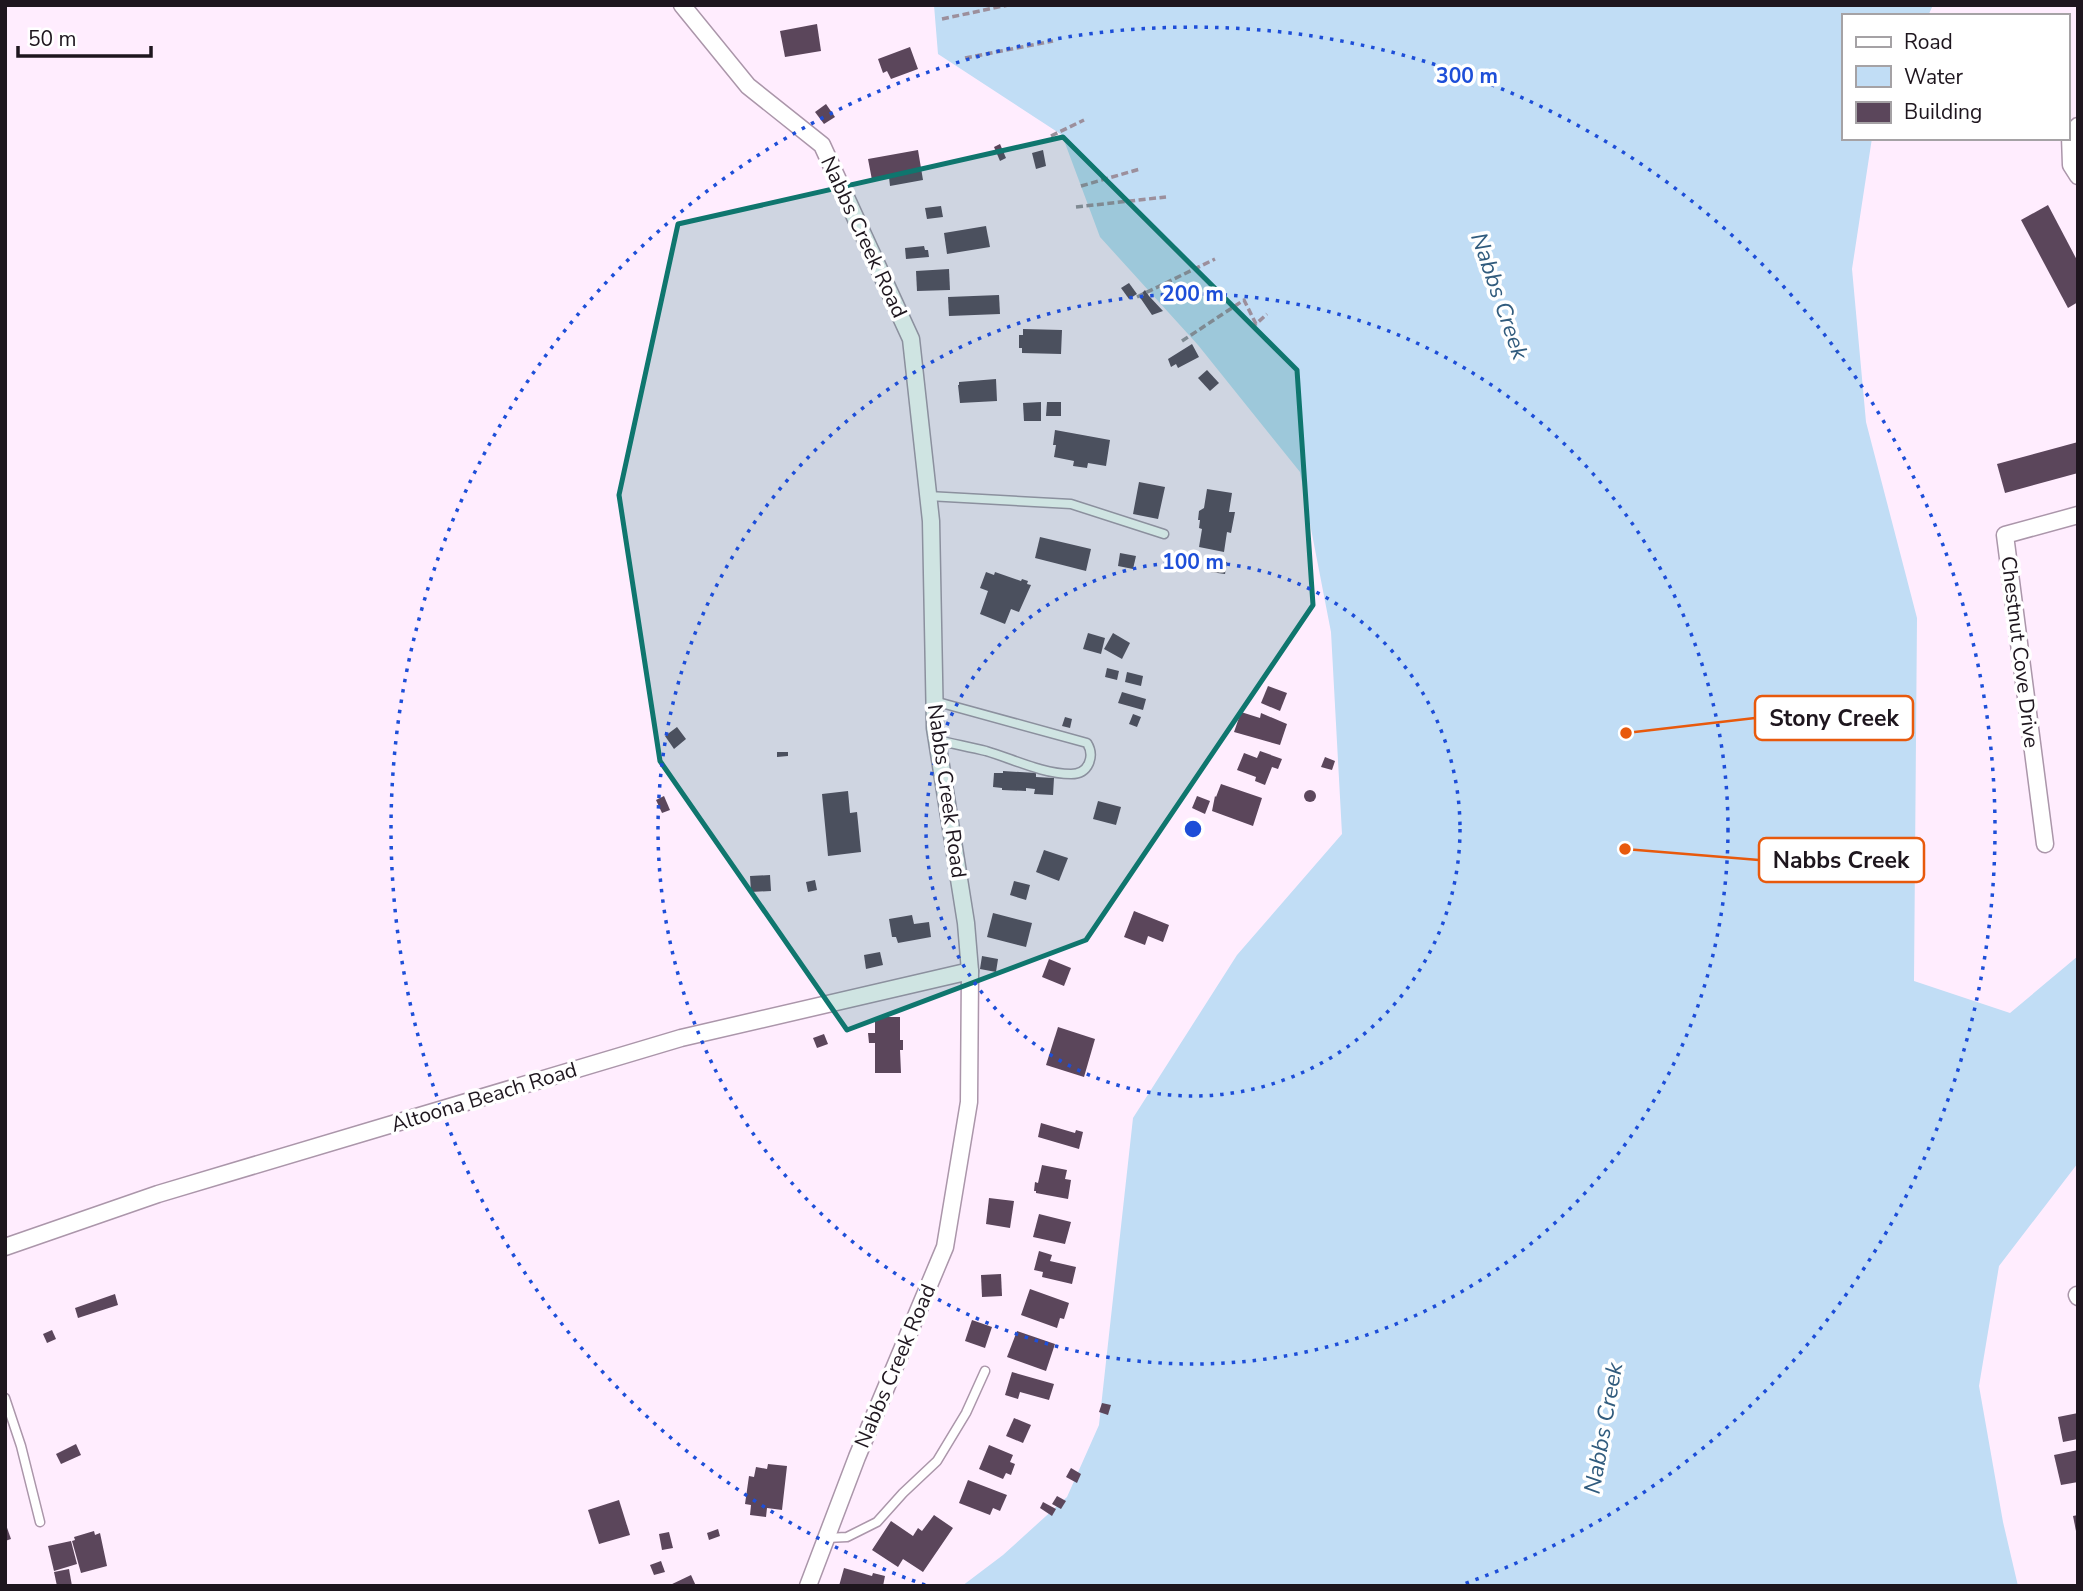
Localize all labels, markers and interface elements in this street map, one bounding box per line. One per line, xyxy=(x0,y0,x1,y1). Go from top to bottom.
scale bar xyxy=(18,14,150,58)
legend xyxy=(1842,14,2069,140)
text: 50 m xyxy=(28,25,77,53)
text: Road xyxy=(1904,28,1953,56)
text: 300 m xyxy=(1436,62,1498,90)
text: Water xyxy=(1904,63,1963,91)
text: Building xyxy=(1904,98,1982,126)
street label: Nabbs Creek Road xyxy=(814,152,914,322)
water label: Nabbs Creek xyxy=(1463,228,1536,364)
text: 200 m xyxy=(1162,280,1224,308)
text: 100 m xyxy=(1162,548,1224,576)
street label: Chestnut Cove Drive xyxy=(1994,555,2046,749)
callout: Stony Creek xyxy=(1755,696,1913,740)
street label: Nabbs Creek Road xyxy=(921,702,973,880)
text: Stony Creek xyxy=(1769,703,1900,734)
centre of rings xyxy=(1181,817,1205,841)
callout: Nabbs Creek xyxy=(1759,838,1924,882)
text: Nabbs Creek xyxy=(1773,845,1910,876)
street label: Altoona Beach Road xyxy=(388,1055,580,1139)
street label: Nabbs Creek Road xyxy=(848,1280,942,1452)
water label: Nabbs Creek xyxy=(1577,1360,1630,1496)

